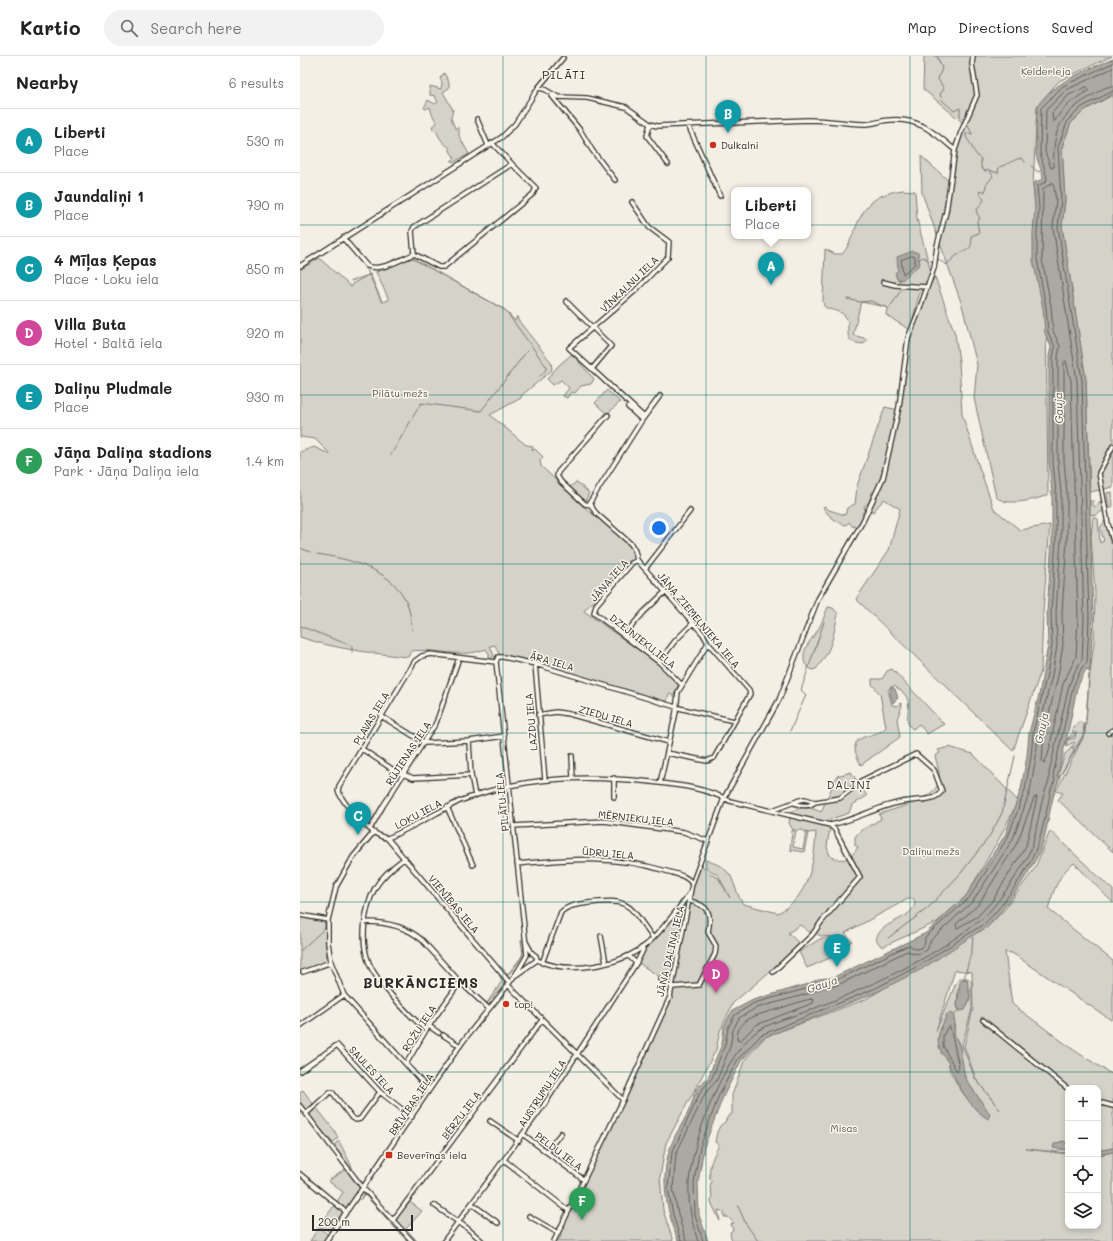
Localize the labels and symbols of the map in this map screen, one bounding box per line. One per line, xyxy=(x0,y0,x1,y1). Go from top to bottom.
park label: Ķelderleja xyxy=(1021,64,1071,78)
district label: PILĀTI xyxy=(542,66,586,82)
pin: B xyxy=(715,100,741,133)
place label: Dulkalni xyxy=(721,138,759,152)
marker: Dulkalni xyxy=(708,140,718,150)
pin: A xyxy=(758,252,784,285)
street label: VĪNKALNU IELA xyxy=(597,253,661,315)
park label: Pilātu mežs xyxy=(372,386,428,400)
water label: Gauja xyxy=(1050,392,1066,424)
your location xyxy=(649,518,669,538)
street label: JĀŅA IELA xyxy=(587,556,631,604)
street label: JĀŅA ZIEMEĻNIEKA IELA xyxy=(655,569,744,671)
street label: DZEJNIEKU IELA xyxy=(607,611,679,671)
street label: ĀRA IELA xyxy=(528,648,576,674)
street label: PĻAVAS IELA xyxy=(350,689,392,747)
street label: LAZDU IELA xyxy=(521,692,540,751)
street label: ZIEDU IELA xyxy=(577,702,635,730)
water label: Gauja xyxy=(1030,711,1052,745)
street label: RŪJIENAS IELA xyxy=(382,718,434,788)
street label: PILĀTU IELA xyxy=(492,772,512,832)
district label: DALIŅI xyxy=(827,777,871,793)
street label: LOKU IELA xyxy=(392,796,444,832)
pin: C xyxy=(345,802,371,835)
street label: MĒRNIEKU IELA xyxy=(598,807,675,829)
street label: ŪDRU IELA xyxy=(581,844,635,862)
park label: Daliņu mežs xyxy=(902,844,960,858)
street label: VIENĪBAS IELA xyxy=(425,872,483,936)
street label: JĀŅA DALIŅA IELA xyxy=(653,904,687,998)
pin: E xyxy=(824,934,850,967)
pin: D xyxy=(703,960,729,993)
water label: Gauja xyxy=(805,972,840,996)
district label: BURKĀNCIEMS xyxy=(363,973,479,992)
place label: top! xyxy=(514,997,533,1011)
marker: top! xyxy=(501,999,511,1009)
street label: ROŽU IELA xyxy=(399,1002,439,1054)
street label: SAULES IELA xyxy=(346,1043,398,1097)
street label: AUSTRUMU IELA xyxy=(515,1056,569,1130)
street label: BRĪVĪBAS IELA xyxy=(385,1070,437,1138)
street label: BĒRZU IELA xyxy=(438,1088,484,1142)
park label: Misas xyxy=(831,1121,858,1135)
street label: PELDU IELA xyxy=(532,1129,586,1174)
place label: Beverīnas iela xyxy=(397,1148,467,1162)
marker: Beverīnas iela xyxy=(384,1150,394,1160)
pin: F xyxy=(569,1187,595,1220)
scale bar xyxy=(312,1213,413,1232)

